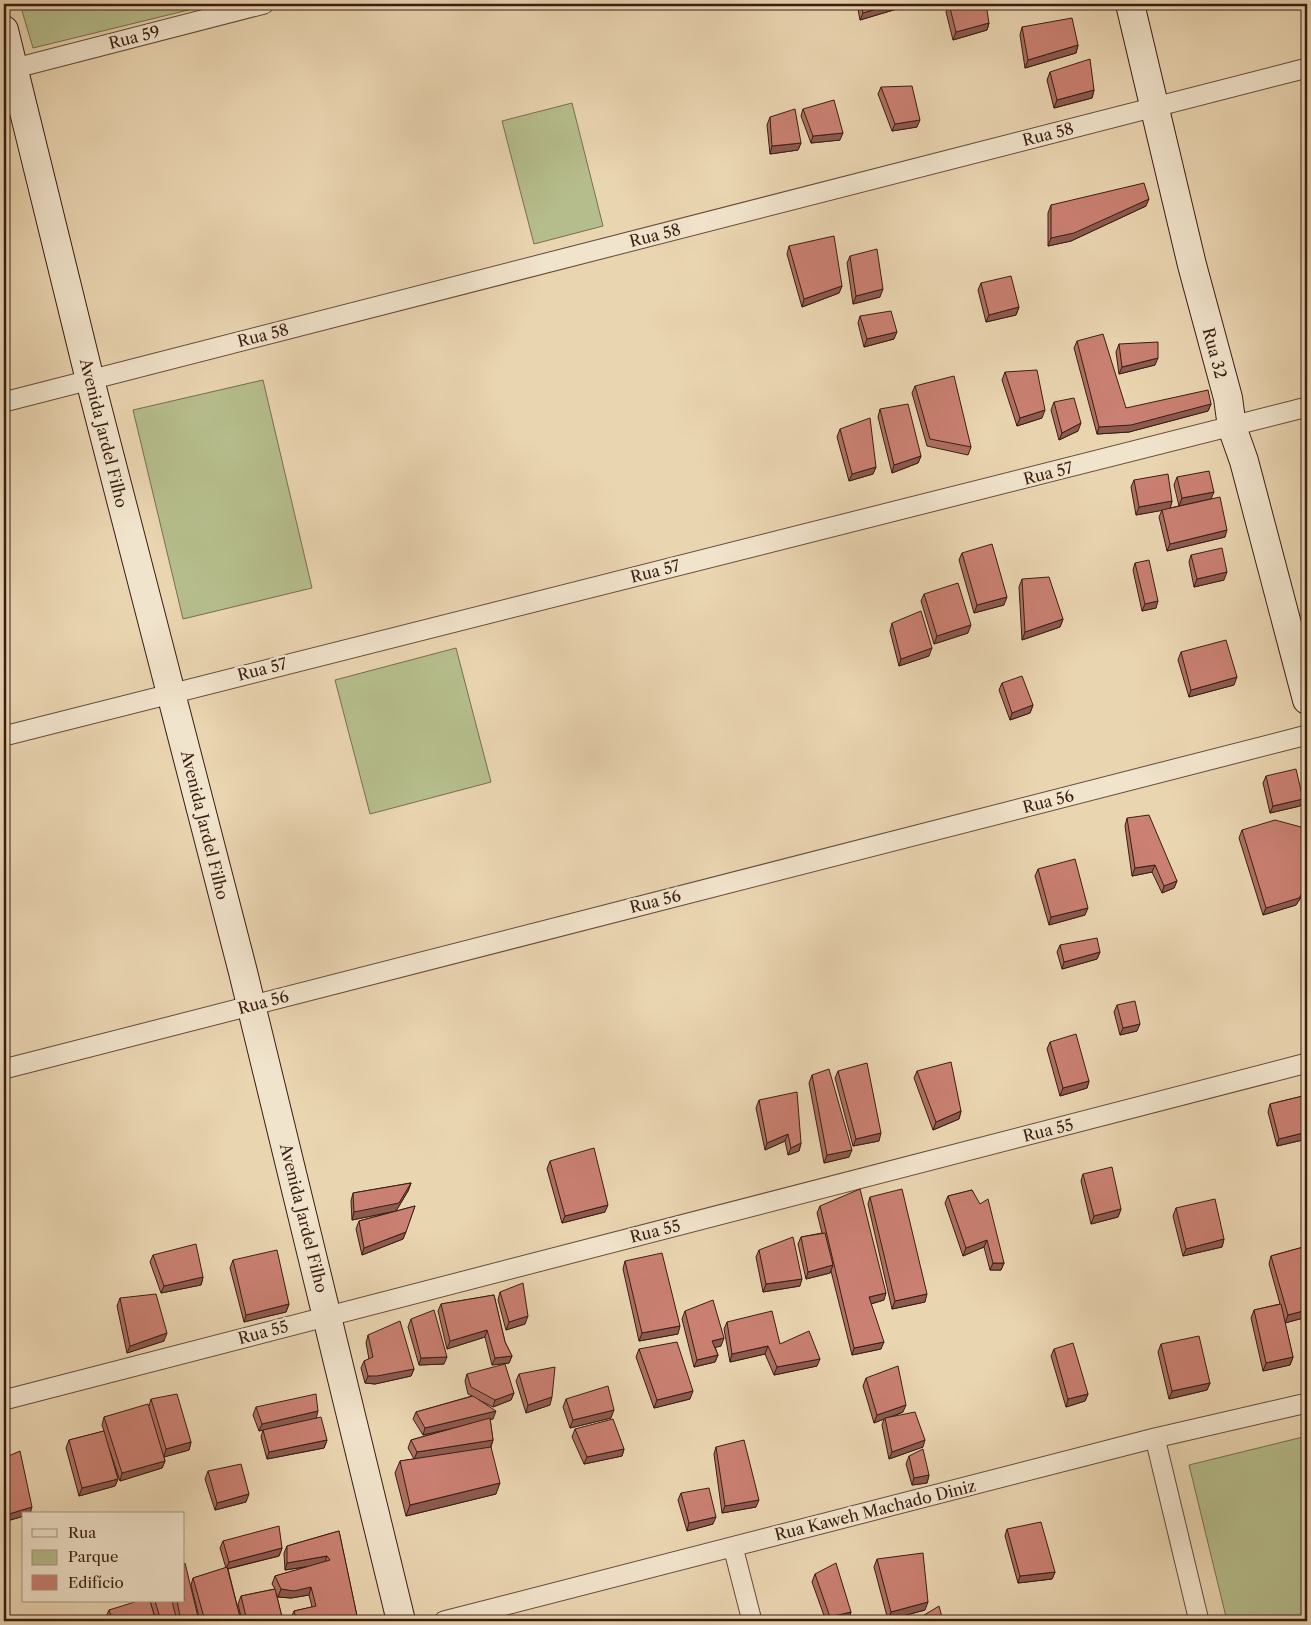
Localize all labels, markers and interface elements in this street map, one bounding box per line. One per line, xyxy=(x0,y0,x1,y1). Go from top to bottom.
street label: Rua 59 xyxy=(106,21,162,53)
street label: Rua 58 xyxy=(1020,118,1076,150)
street label: Rua 58 xyxy=(627,219,683,251)
street label: Rua 58 xyxy=(235,319,291,351)
street label: Rua 32 xyxy=(1199,325,1231,381)
street label: Avenida Jardel Filho xyxy=(76,355,132,510)
street label: Rua 57 xyxy=(1021,457,1075,489)
street label: Rua 57 xyxy=(628,555,682,587)
street label: Rua 57 xyxy=(235,653,289,685)
street label: Avenida Jardel Filho xyxy=(177,747,233,902)
street label: Rua 56 xyxy=(1020,785,1076,817)
street label: Rua 56 xyxy=(627,885,683,917)
street label: Rua 56 xyxy=(235,986,291,1018)
street label: Rua 55 xyxy=(1021,1114,1075,1146)
street label: Avenida Jardel Filho xyxy=(276,1140,332,1295)
street label: Rua 55 xyxy=(628,1215,682,1247)
street label: Rua 55 xyxy=(236,1316,290,1348)
street label: Rua Kaweh Machado Diniz xyxy=(772,1475,978,1545)
legend xyxy=(22,1512,185,1602)
text: Rua xyxy=(68,1523,96,1542)
text: Parque xyxy=(68,1547,118,1566)
text: Edifício xyxy=(68,1573,124,1592)

